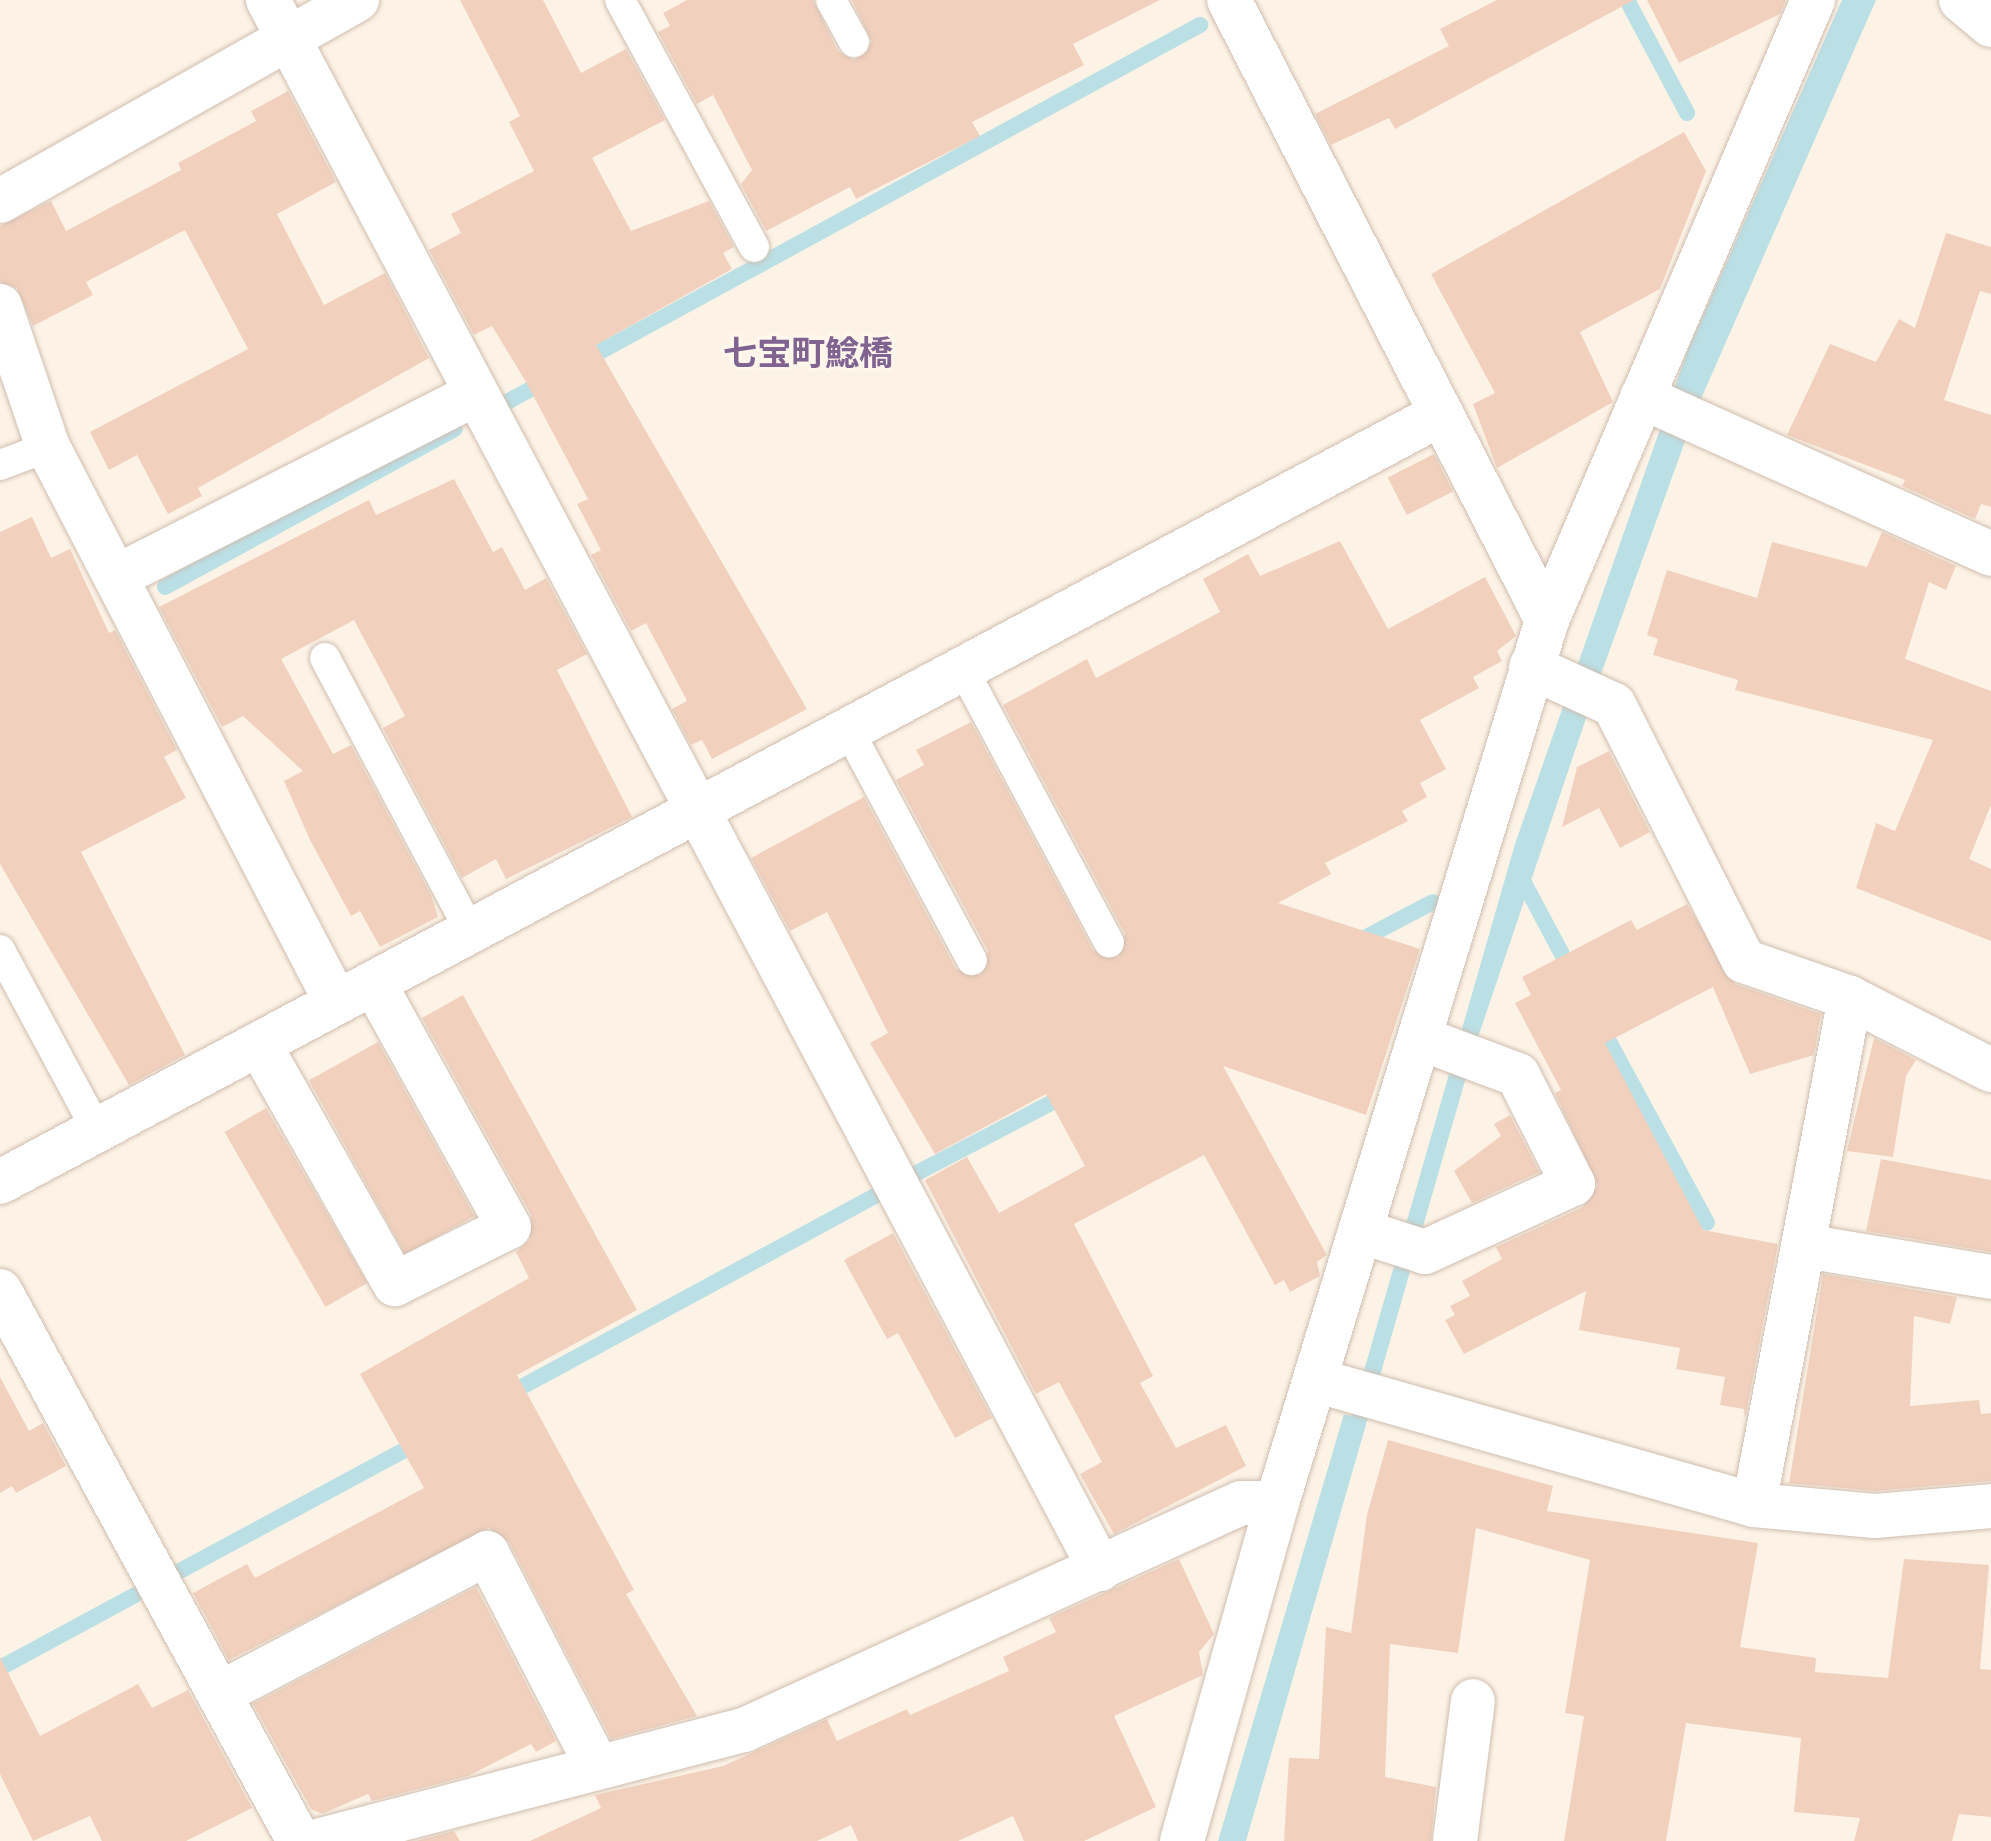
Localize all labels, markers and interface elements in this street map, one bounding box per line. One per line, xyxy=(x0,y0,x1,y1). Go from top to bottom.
district label: 七宝町鯰橋 xyxy=(723,334,893,374)

